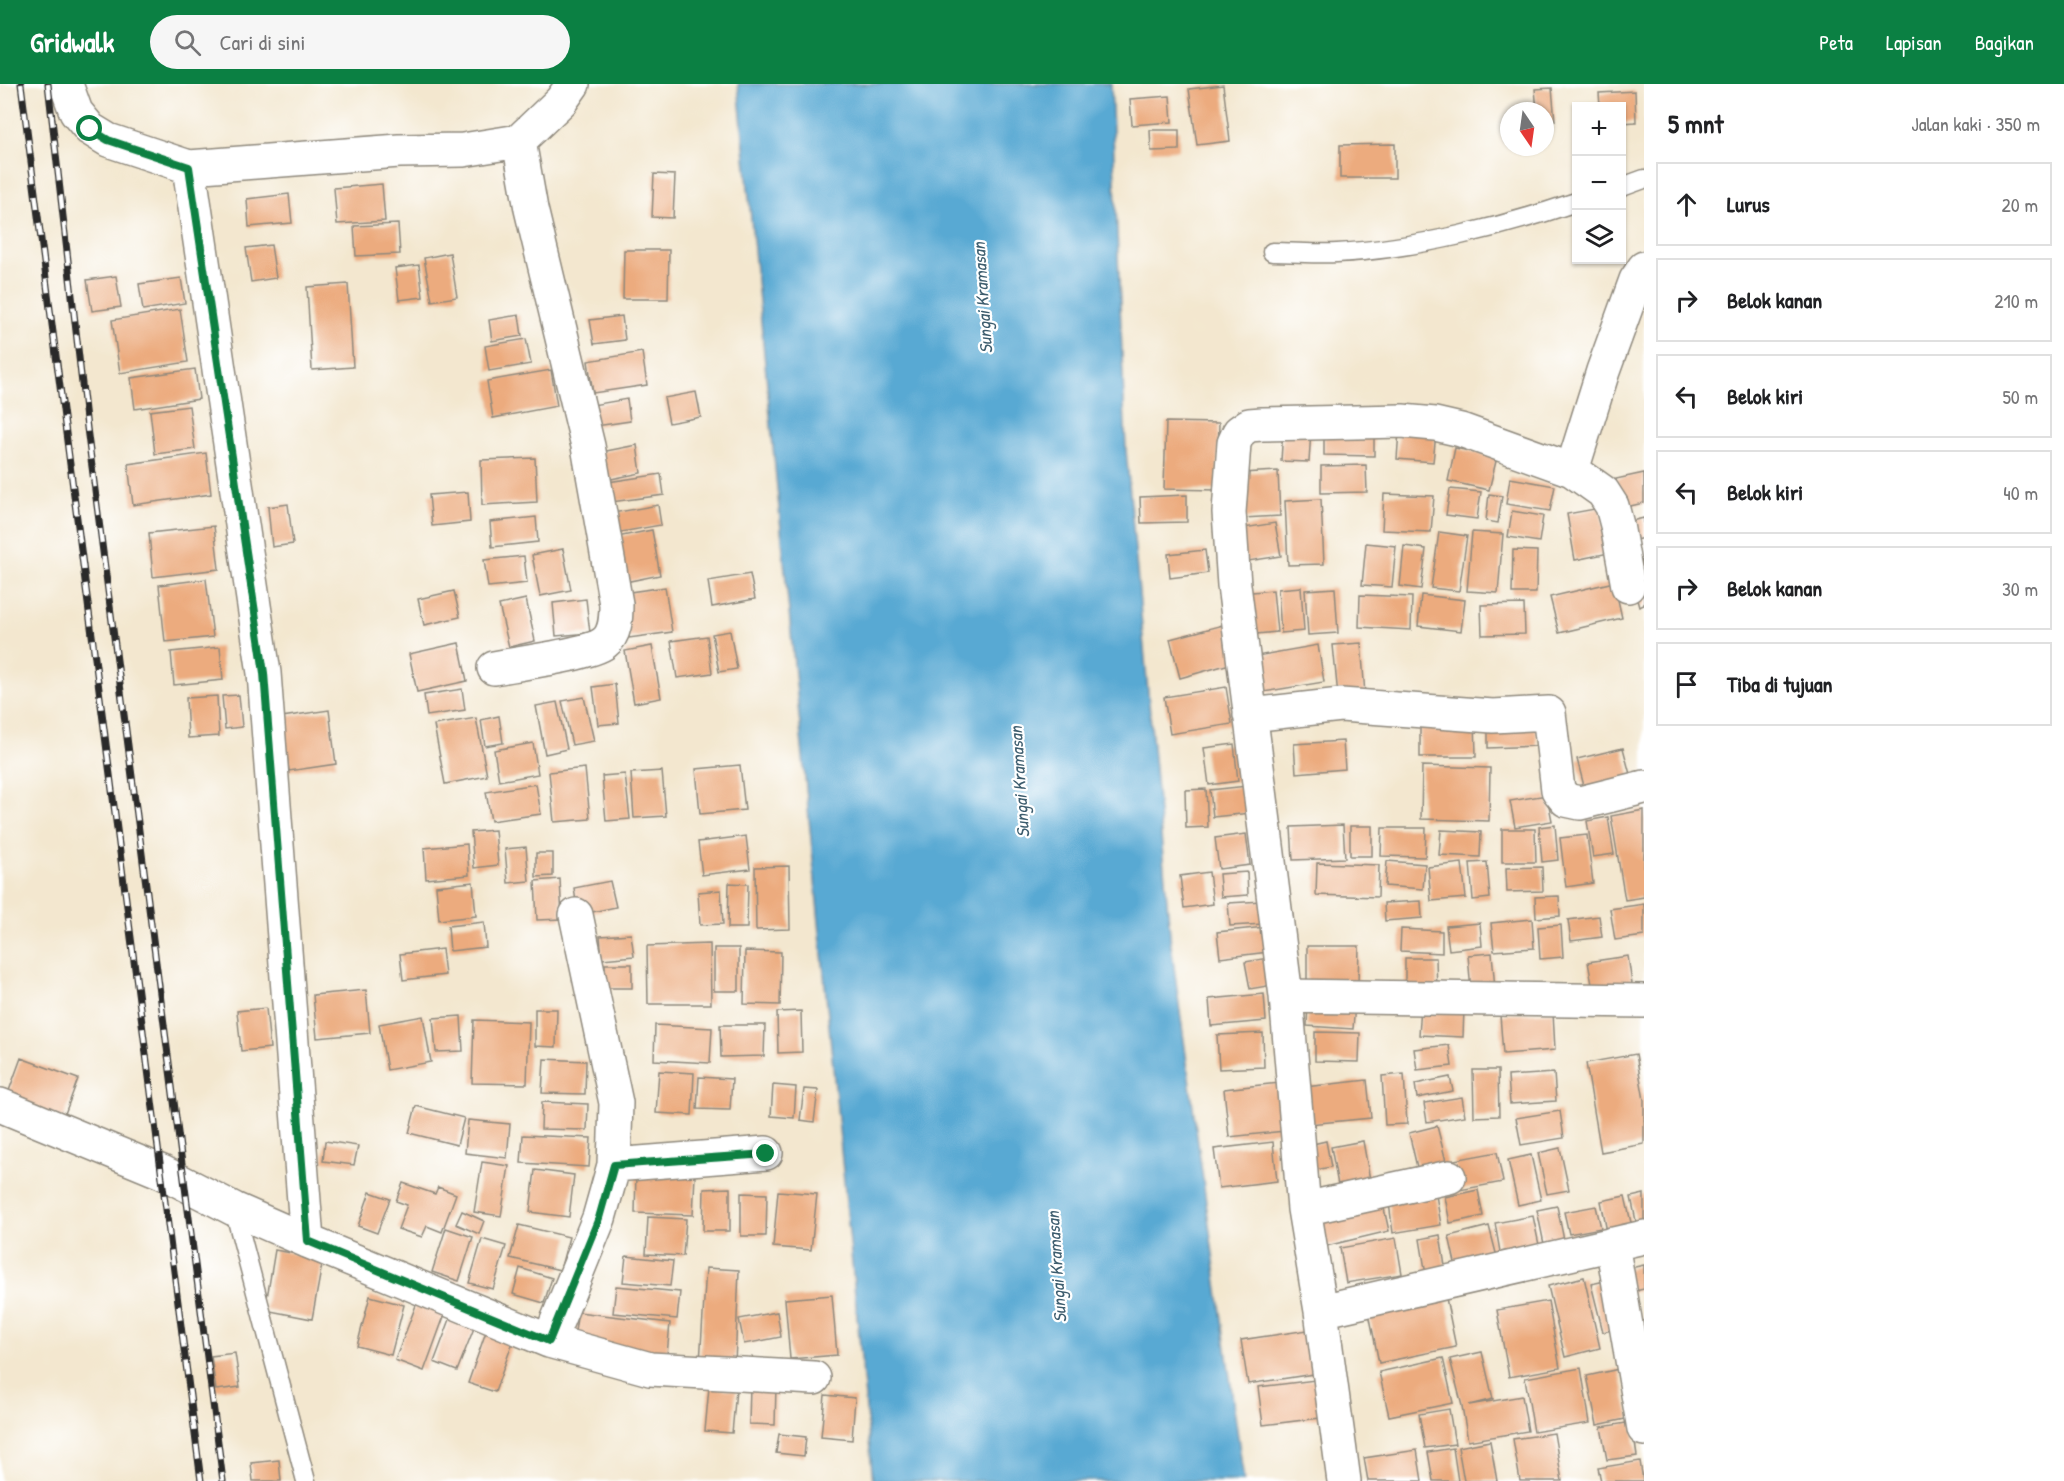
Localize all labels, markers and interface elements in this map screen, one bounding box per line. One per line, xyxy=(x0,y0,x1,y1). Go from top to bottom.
search box xyxy=(150,15,570,69)
text: Gridwalk xyxy=(30,23,114,61)
icon: search xyxy=(171,26,204,59)
text: Cari di sini xyxy=(219,27,305,57)
text: Peta xyxy=(1819,28,1853,57)
text: Lapisan xyxy=(1886,28,1942,57)
text: Bagikan xyxy=(1975,28,2034,57)
north arrow xyxy=(1500,102,1554,156)
map controls xyxy=(1572,102,1626,264)
button: + xyxy=(1572,102,1626,156)
text: 5 mnt xyxy=(1668,106,1723,141)
text: Jalan kaki · 350 m xyxy=(1911,110,2040,137)
route start xyxy=(76,115,102,141)
button: − xyxy=(1572,156,1626,210)
icon: ahead xyxy=(1670,188,1703,221)
text: Lurus xyxy=(1727,189,1770,219)
text: 20 m xyxy=(2001,191,2038,218)
button: layers xyxy=(1572,210,1626,264)
water label: Sungai Kramasan xyxy=(966,240,998,355)
icon: right xyxy=(1670,284,1703,317)
text: Belok kanan xyxy=(1727,285,1822,315)
text: 210 m xyxy=(1994,287,2038,314)
icon: left xyxy=(1670,380,1703,413)
text: Belok kiri xyxy=(1727,381,1803,411)
text: 50 m xyxy=(2002,383,2038,410)
icon: left xyxy=(1670,476,1703,509)
text: Belok kiri xyxy=(1727,477,1803,507)
text: 40 m xyxy=(2003,479,2038,506)
icon: right xyxy=(1670,572,1703,605)
text: Belok kanan xyxy=(1727,573,1822,603)
text: 30 m xyxy=(2002,575,2038,602)
icon: arrive xyxy=(1670,668,1703,701)
text: Tiba di tujuan xyxy=(1727,669,1832,699)
water label: Sungai Kramasan xyxy=(1003,724,1035,839)
route end xyxy=(752,1140,778,1166)
water label: Sungai Kramasan xyxy=(1040,1209,1072,1324)

